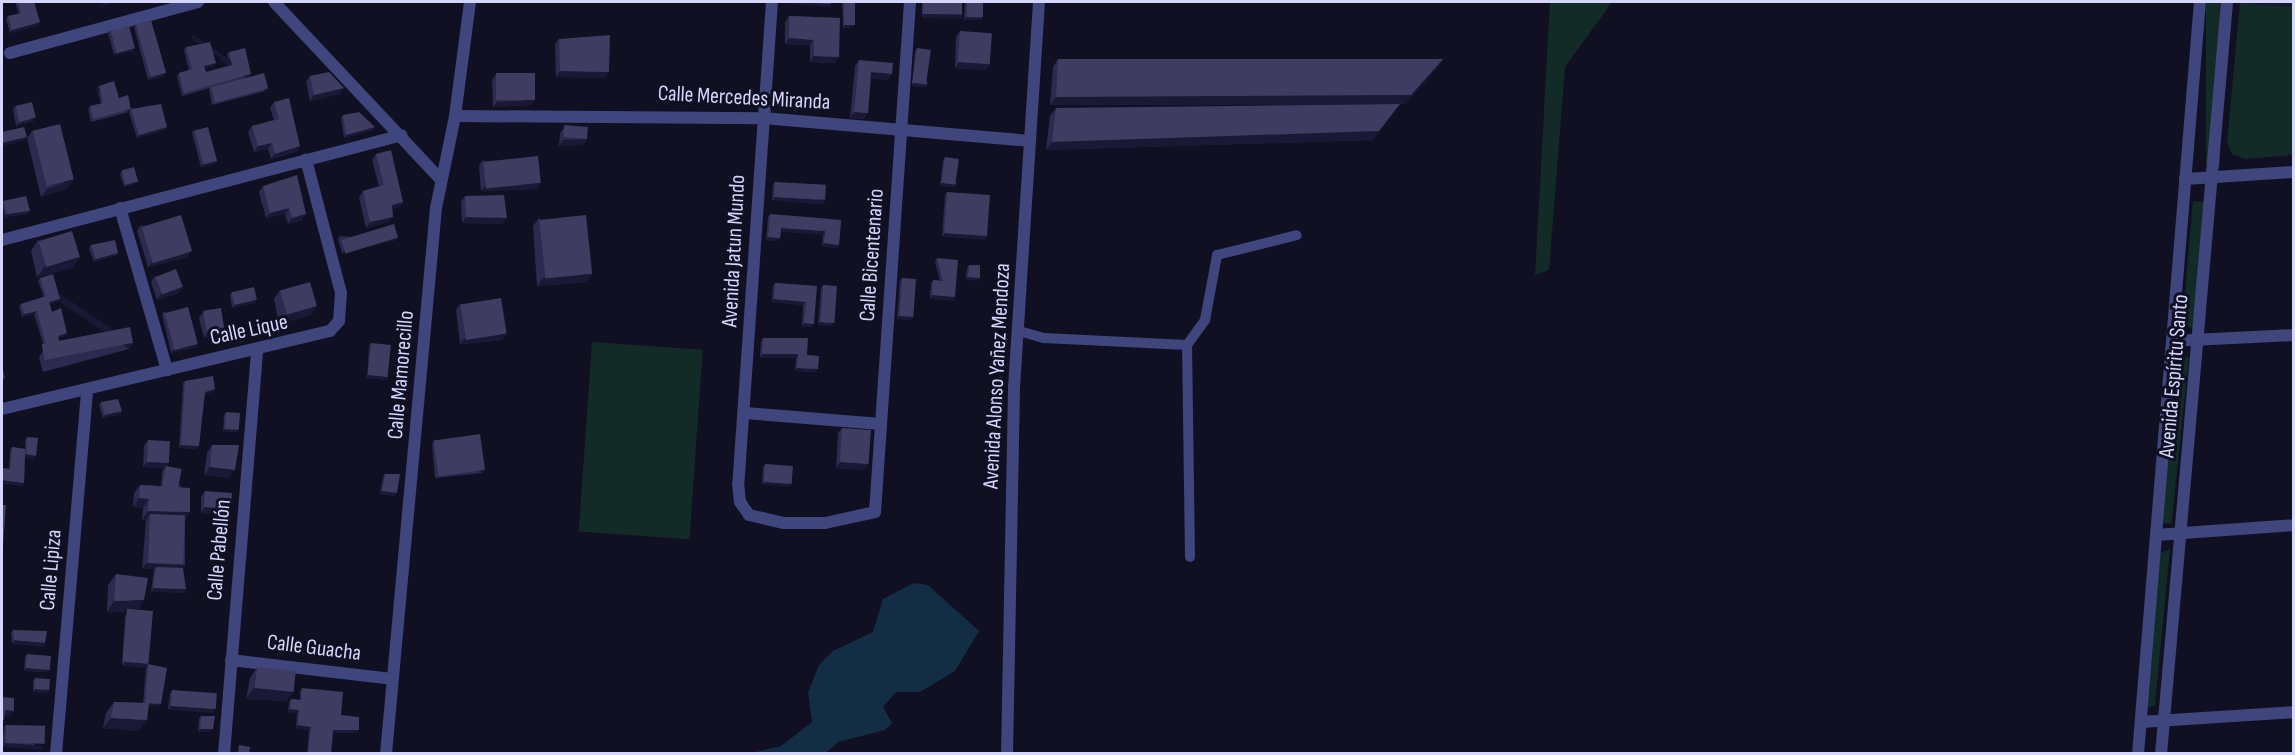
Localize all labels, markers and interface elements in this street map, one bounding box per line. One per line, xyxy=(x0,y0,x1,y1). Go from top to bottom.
street label: Calle Mercedes Miranda xyxy=(657,80,831,116)
street label: Avenida Jatun Mundo xyxy=(717,174,751,328)
street label: Calle Bicentenario xyxy=(854,188,890,322)
street label: Avenida Alonso Yañez Mendoza xyxy=(978,262,1016,490)
street label: Avenida Espíritu Santo xyxy=(2154,293,2194,459)
street label: Calle Lique xyxy=(208,309,290,351)
street label: Calle Mamorecillo xyxy=(382,310,420,440)
street label: Calle Pabellón xyxy=(201,498,237,602)
street label: Calle Lipiza xyxy=(34,528,68,612)
street label: Calle Guacha xyxy=(265,629,363,667)

